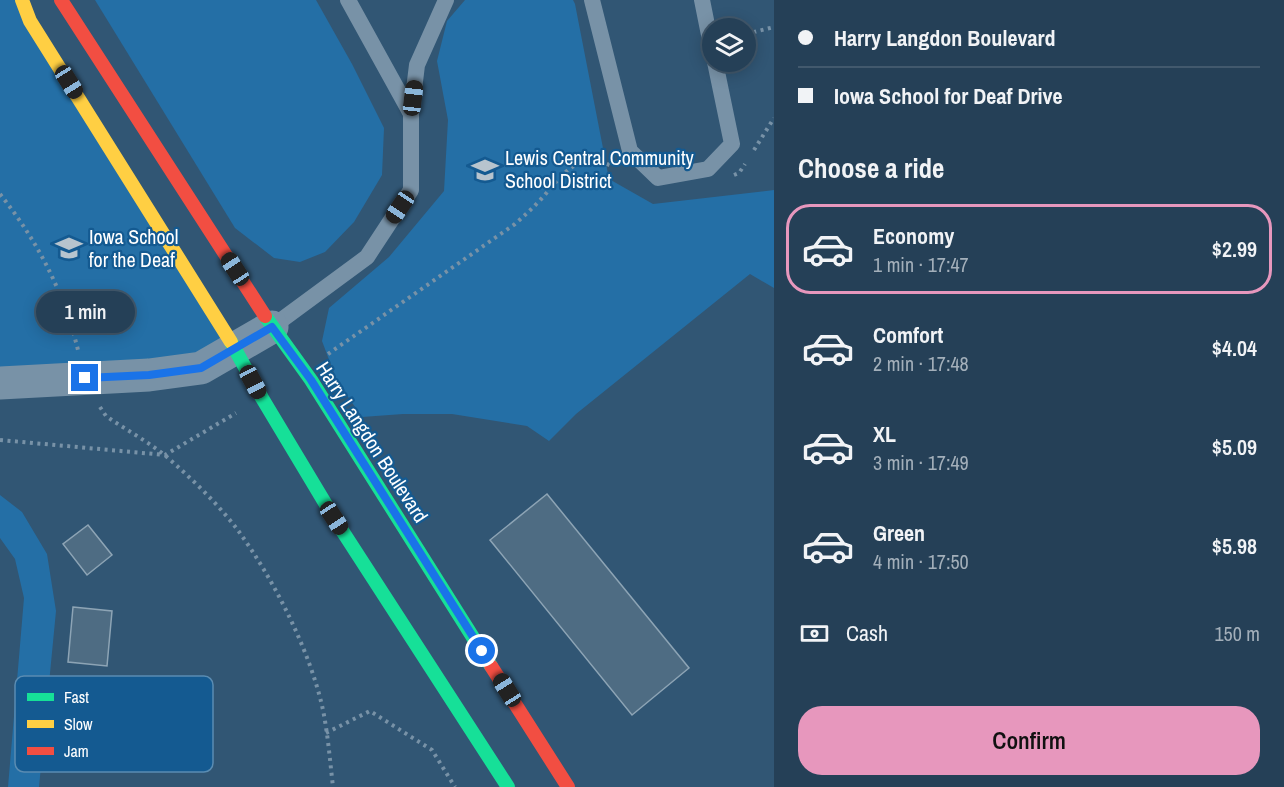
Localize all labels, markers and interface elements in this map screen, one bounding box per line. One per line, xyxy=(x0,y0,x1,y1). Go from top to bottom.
map controls xyxy=(702,18,756,72)
button: layers xyxy=(702,18,756,72)
text: Harry Langdon Boulevard xyxy=(834,23,1056,53)
car xyxy=(52,62,86,102)
car xyxy=(402,79,424,117)
text: Iowa School for Deaf Drive xyxy=(834,81,1063,111)
place label: Lewis Central Community School District xyxy=(505,144,694,194)
text: Choose a ride xyxy=(798,150,944,186)
school or university icon: Lewis Central Community School District xyxy=(470,155,500,185)
car xyxy=(382,187,418,227)
text: Economy xyxy=(873,221,954,251)
icon: car xyxy=(801,222,855,276)
place label: Iowa School for the Deaf xyxy=(89,223,178,273)
school or university icon: Iowa School for the Deaf xyxy=(54,233,84,263)
text: $2.99 xyxy=(1212,234,1257,264)
car xyxy=(218,249,252,289)
text: 1 min · 17:47 xyxy=(873,251,969,278)
callout: 1 min xyxy=(36,291,134,333)
text: 1 min xyxy=(64,298,107,325)
text: Comfort xyxy=(873,320,943,350)
icon: car xyxy=(801,321,855,375)
text: $4.04 xyxy=(1212,333,1257,363)
text: 2 min · 17:48 xyxy=(873,350,969,377)
street label: Harry Langdon Boulevard xyxy=(310,356,435,527)
car xyxy=(237,362,269,402)
route end xyxy=(71,364,98,391)
text: XL xyxy=(873,419,896,449)
icon: car xyxy=(801,420,855,474)
text: $5.09 xyxy=(1212,432,1257,462)
text: 3 min · 17:49 xyxy=(873,449,969,476)
car xyxy=(317,498,351,538)
text: Green xyxy=(873,518,925,548)
icon: car xyxy=(801,519,855,573)
text: $5.98 xyxy=(1212,531,1257,561)
text: 4 min · 17:50 xyxy=(873,548,969,575)
icon: cash xyxy=(798,617,831,650)
text: Cash xyxy=(846,618,888,648)
text: 150 m xyxy=(1214,620,1260,647)
route start xyxy=(468,637,495,664)
car xyxy=(490,670,524,710)
legend xyxy=(15,676,213,772)
text: Fast xyxy=(64,686,89,708)
button: Confirm xyxy=(798,706,1260,775)
text: Slow xyxy=(64,713,93,735)
text: Jam xyxy=(64,740,89,762)

